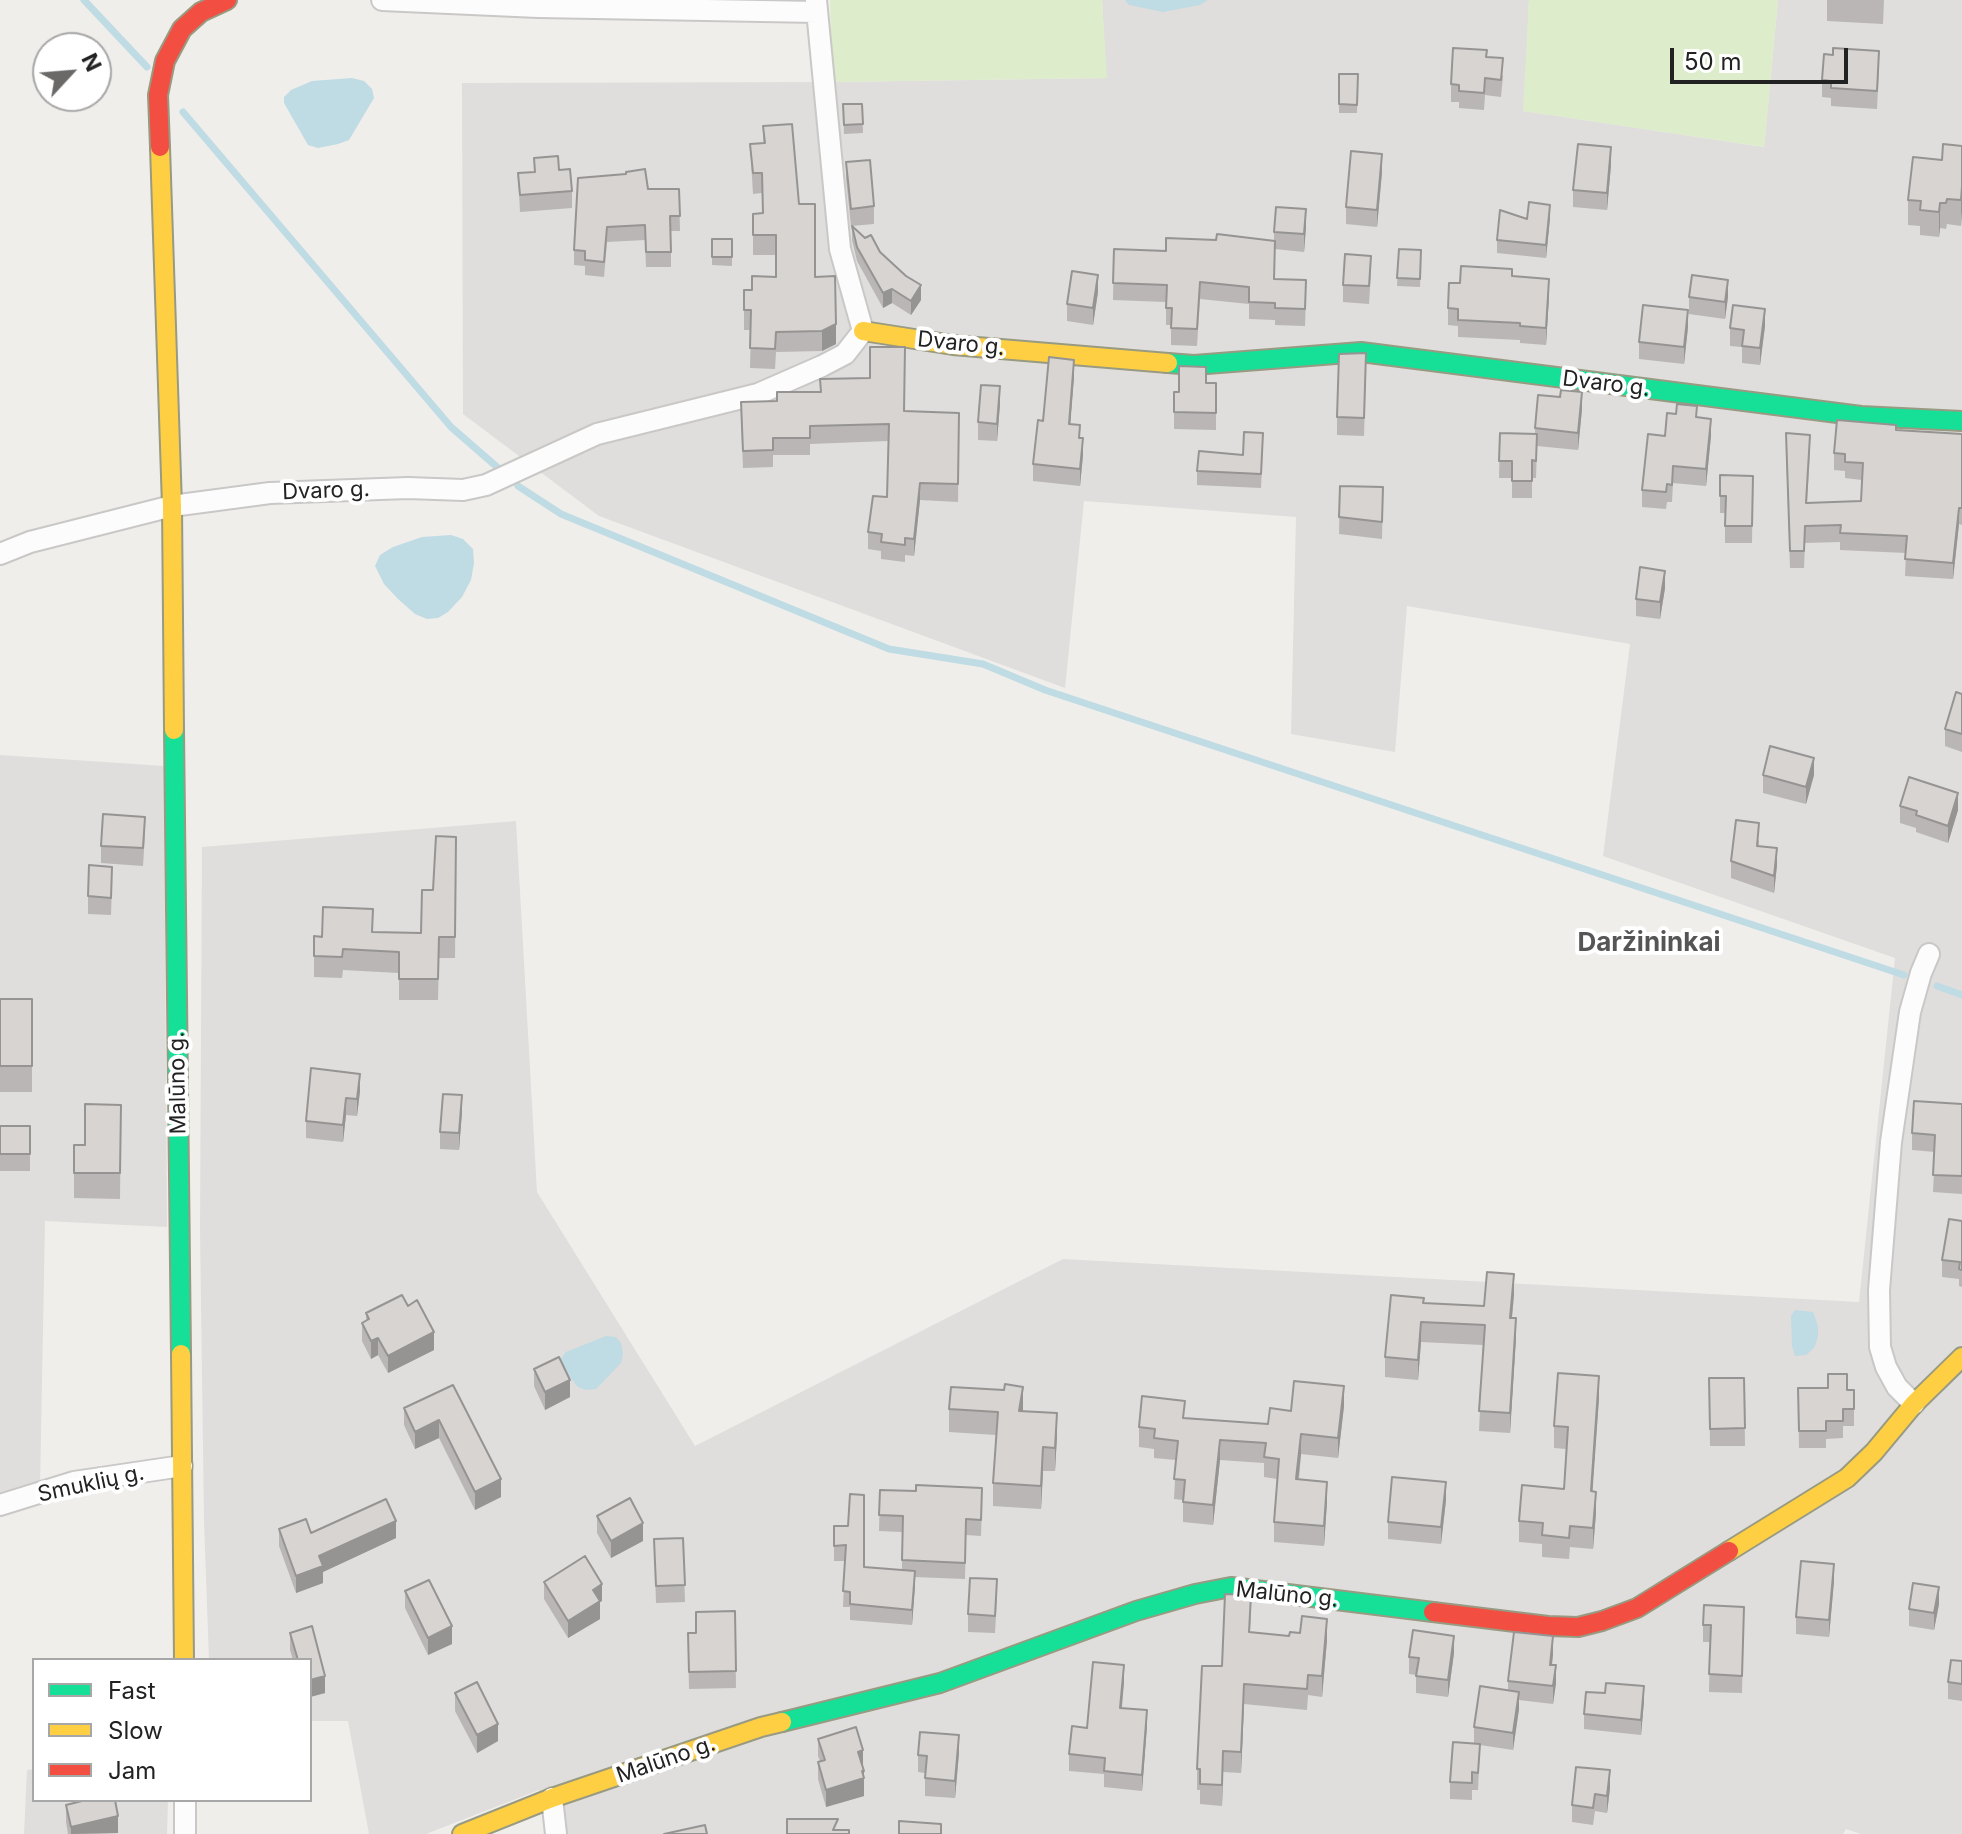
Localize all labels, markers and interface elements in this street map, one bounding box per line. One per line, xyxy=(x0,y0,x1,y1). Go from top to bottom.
north arrow xyxy=(32,32,112,112)
scale bar xyxy=(1674,32,1852,82)
text: 50 m xyxy=(1684,47,1742,76)
text: N xyxy=(76,49,107,76)
street label: Dvaro g. xyxy=(916,326,1006,362)
street label: Dvaro g. xyxy=(1561,366,1651,402)
street label: Dvaro g. xyxy=(282,476,370,506)
district label: Daržininkai xyxy=(1577,927,1721,959)
street label: Malūno g. xyxy=(164,1031,192,1135)
street label: Smuklių g. xyxy=(35,1460,147,1508)
street label: Malūno g. xyxy=(1235,1577,1339,1613)
legend xyxy=(32,1658,312,1802)
text: Fast xyxy=(108,1676,156,1705)
text: Slow xyxy=(108,1716,163,1745)
street label: Malūno g. xyxy=(613,1731,719,1789)
text: Jam xyxy=(108,1756,156,1785)

